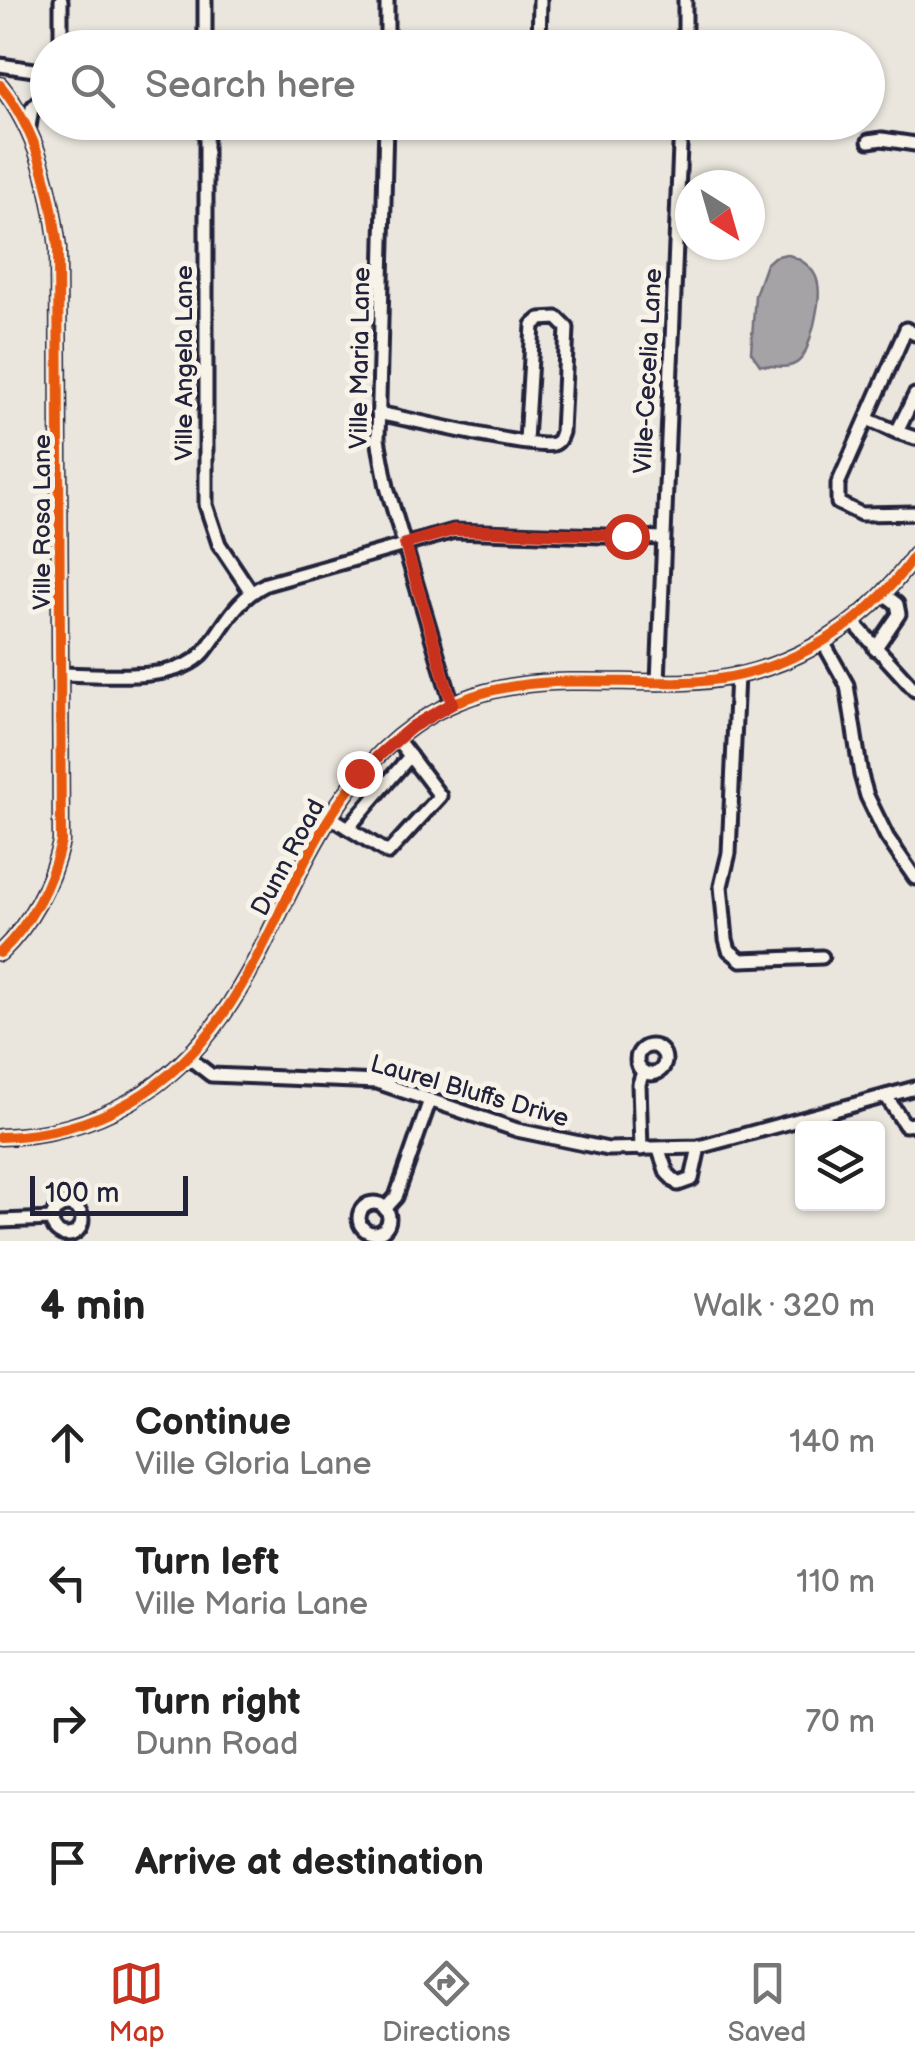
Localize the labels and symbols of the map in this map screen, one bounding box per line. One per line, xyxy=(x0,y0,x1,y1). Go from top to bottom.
north arrow xyxy=(675,170,765,260)
street label: Ville Angela Lane xyxy=(169,265,200,461)
street label: Ville Maria Lane xyxy=(343,267,378,449)
street label: Ville-Cecelia Lane xyxy=(628,267,669,475)
street label: Ville Rosa Lane xyxy=(27,434,58,610)
route start xyxy=(604,514,650,560)
route end xyxy=(337,751,383,797)
street label: Dunn Road xyxy=(245,794,332,921)
street label: Laurel Bluffs Drive xyxy=(367,1048,572,1135)
scale bar xyxy=(30,1171,188,1216)

